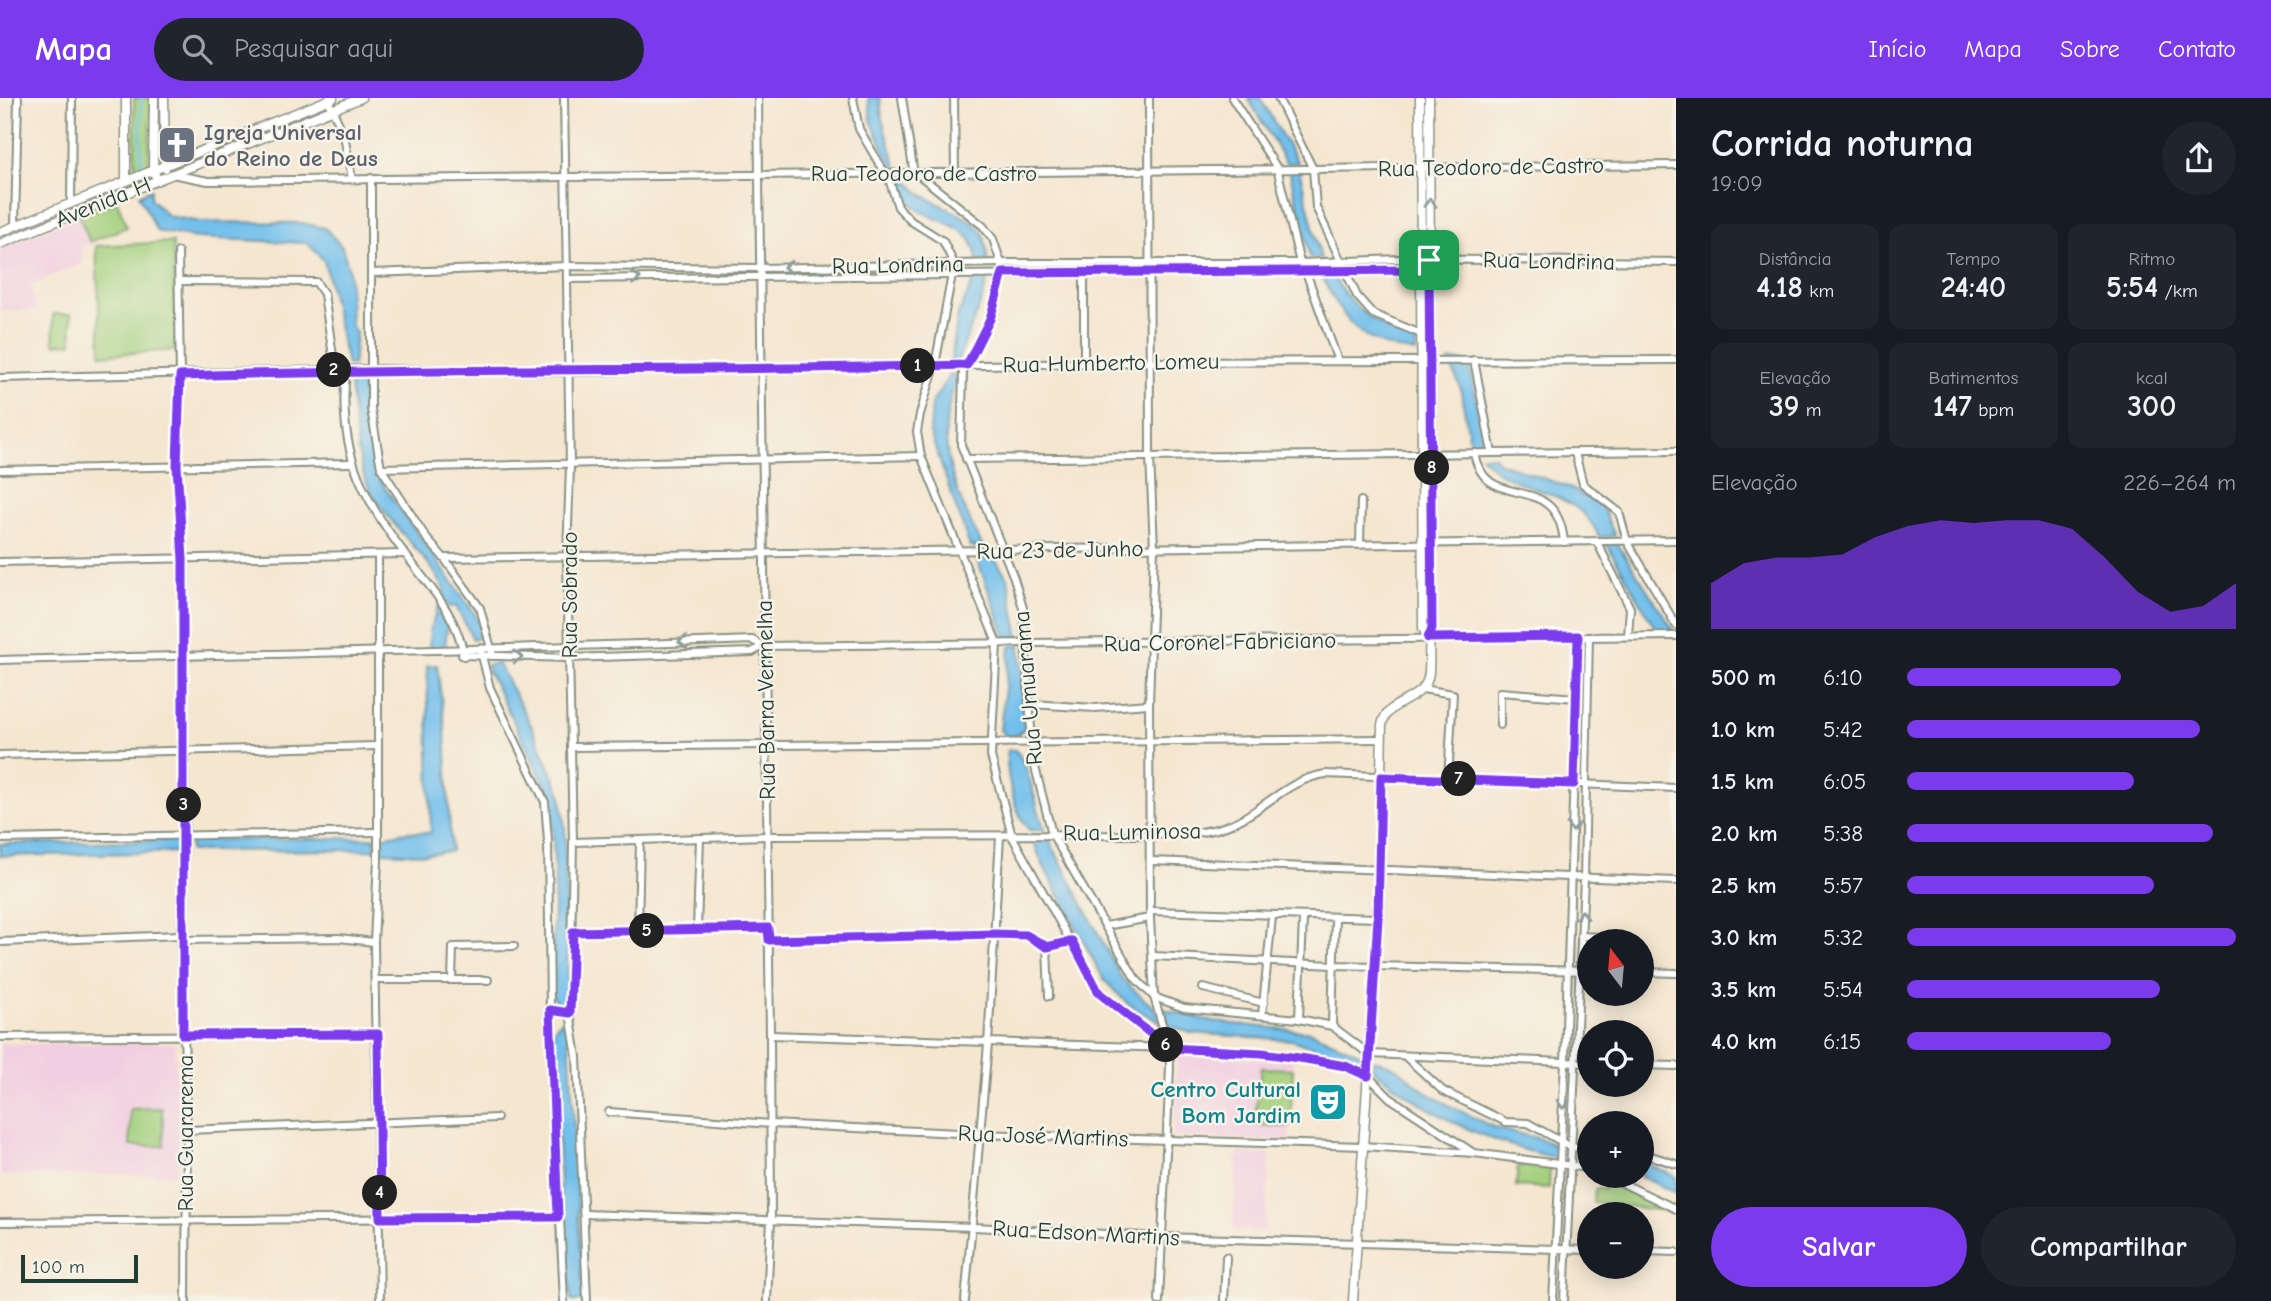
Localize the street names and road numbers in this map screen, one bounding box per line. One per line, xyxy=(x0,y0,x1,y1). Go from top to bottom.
street label: Rua Teodoro de Castro xyxy=(1378,152,1604,182)
street label: Rua Teodoro de Castro xyxy=(811,160,1037,187)
street label: Avenida H xyxy=(51,171,155,233)
street label: Rua Londrina xyxy=(1483,246,1615,276)
street label: Rua Londrina xyxy=(832,250,964,280)
street label: Rua Humberto Lomeu xyxy=(1002,348,1220,378)
street label: Rua Sobrado xyxy=(556,531,583,659)
street label: Rua 23 de Junho xyxy=(976,535,1144,565)
street label: Rua Barra Vermelha xyxy=(751,600,781,800)
street label: Rua Umuarama xyxy=(1008,610,1048,766)
street label: Rua Coronel Fabriciano xyxy=(1103,626,1337,658)
street label: Rua Luminosa xyxy=(1063,817,1201,847)
street label: Rua Guararema xyxy=(172,1055,199,1211)
street label: Rua José Martins xyxy=(957,1120,1129,1152)
street label: Rua Edson Martins xyxy=(992,1215,1180,1251)

